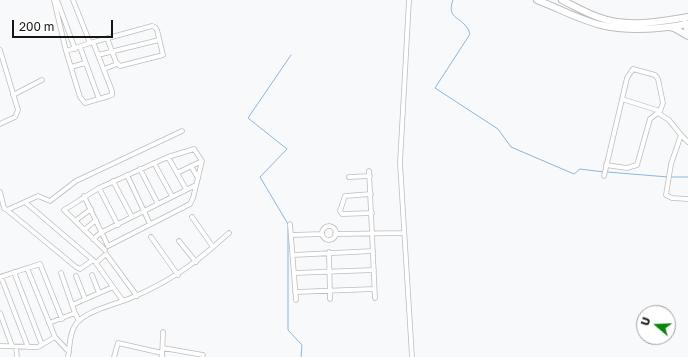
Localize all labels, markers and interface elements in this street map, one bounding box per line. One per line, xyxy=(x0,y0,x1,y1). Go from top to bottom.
scale bar xyxy=(14,12,115,38)
text: 200 m xyxy=(19,19,54,34)
north arrow xyxy=(636,305,676,345)
text: U xyxy=(638,315,653,327)

